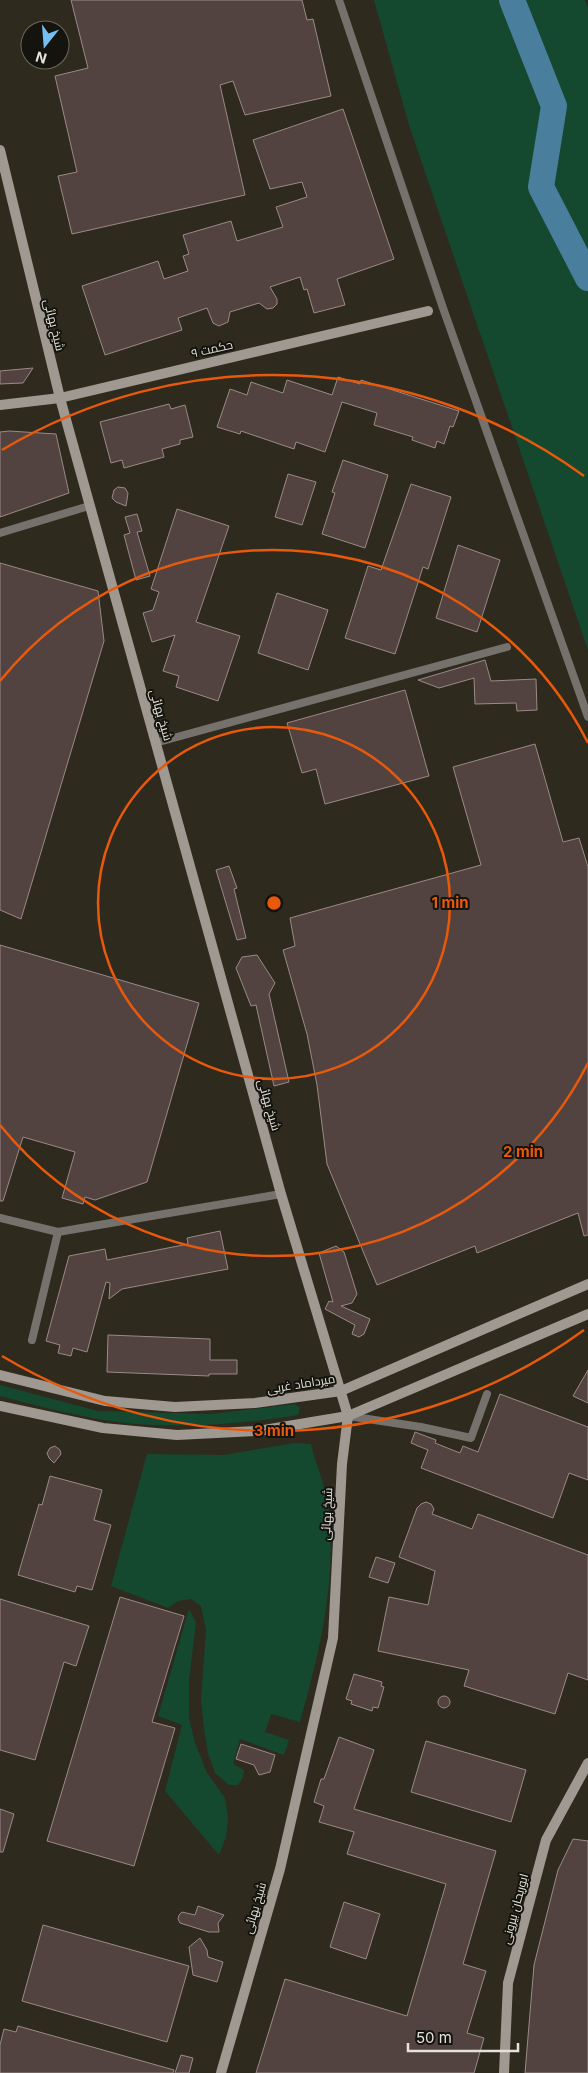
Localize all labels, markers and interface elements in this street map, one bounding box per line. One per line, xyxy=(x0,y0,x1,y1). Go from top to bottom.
north arrow xyxy=(20,20,70,70)
text: N xyxy=(33,48,49,68)
street label: شیخ بهائی xyxy=(40,297,68,353)
street label: حکمت ۹ xyxy=(190,336,234,361)
street label: شیخ بهائی xyxy=(146,687,176,743)
text: 1 min xyxy=(431,893,469,912)
centre of rings xyxy=(265,894,283,912)
street label: شیخ بهائی xyxy=(254,1077,284,1133)
text: 2 min xyxy=(503,1142,543,1161)
street label: میرداماد غربی xyxy=(266,1371,336,1396)
text: 3 min xyxy=(254,1421,294,1440)
street label: شیخ بهائی xyxy=(318,1487,336,1541)
street label: ابوریحان بیرونی xyxy=(498,1872,531,1946)
street label: شیخ بهائی xyxy=(240,1880,270,1936)
scale bar xyxy=(408,2020,518,2052)
text: 50 m xyxy=(416,2028,452,2047)

